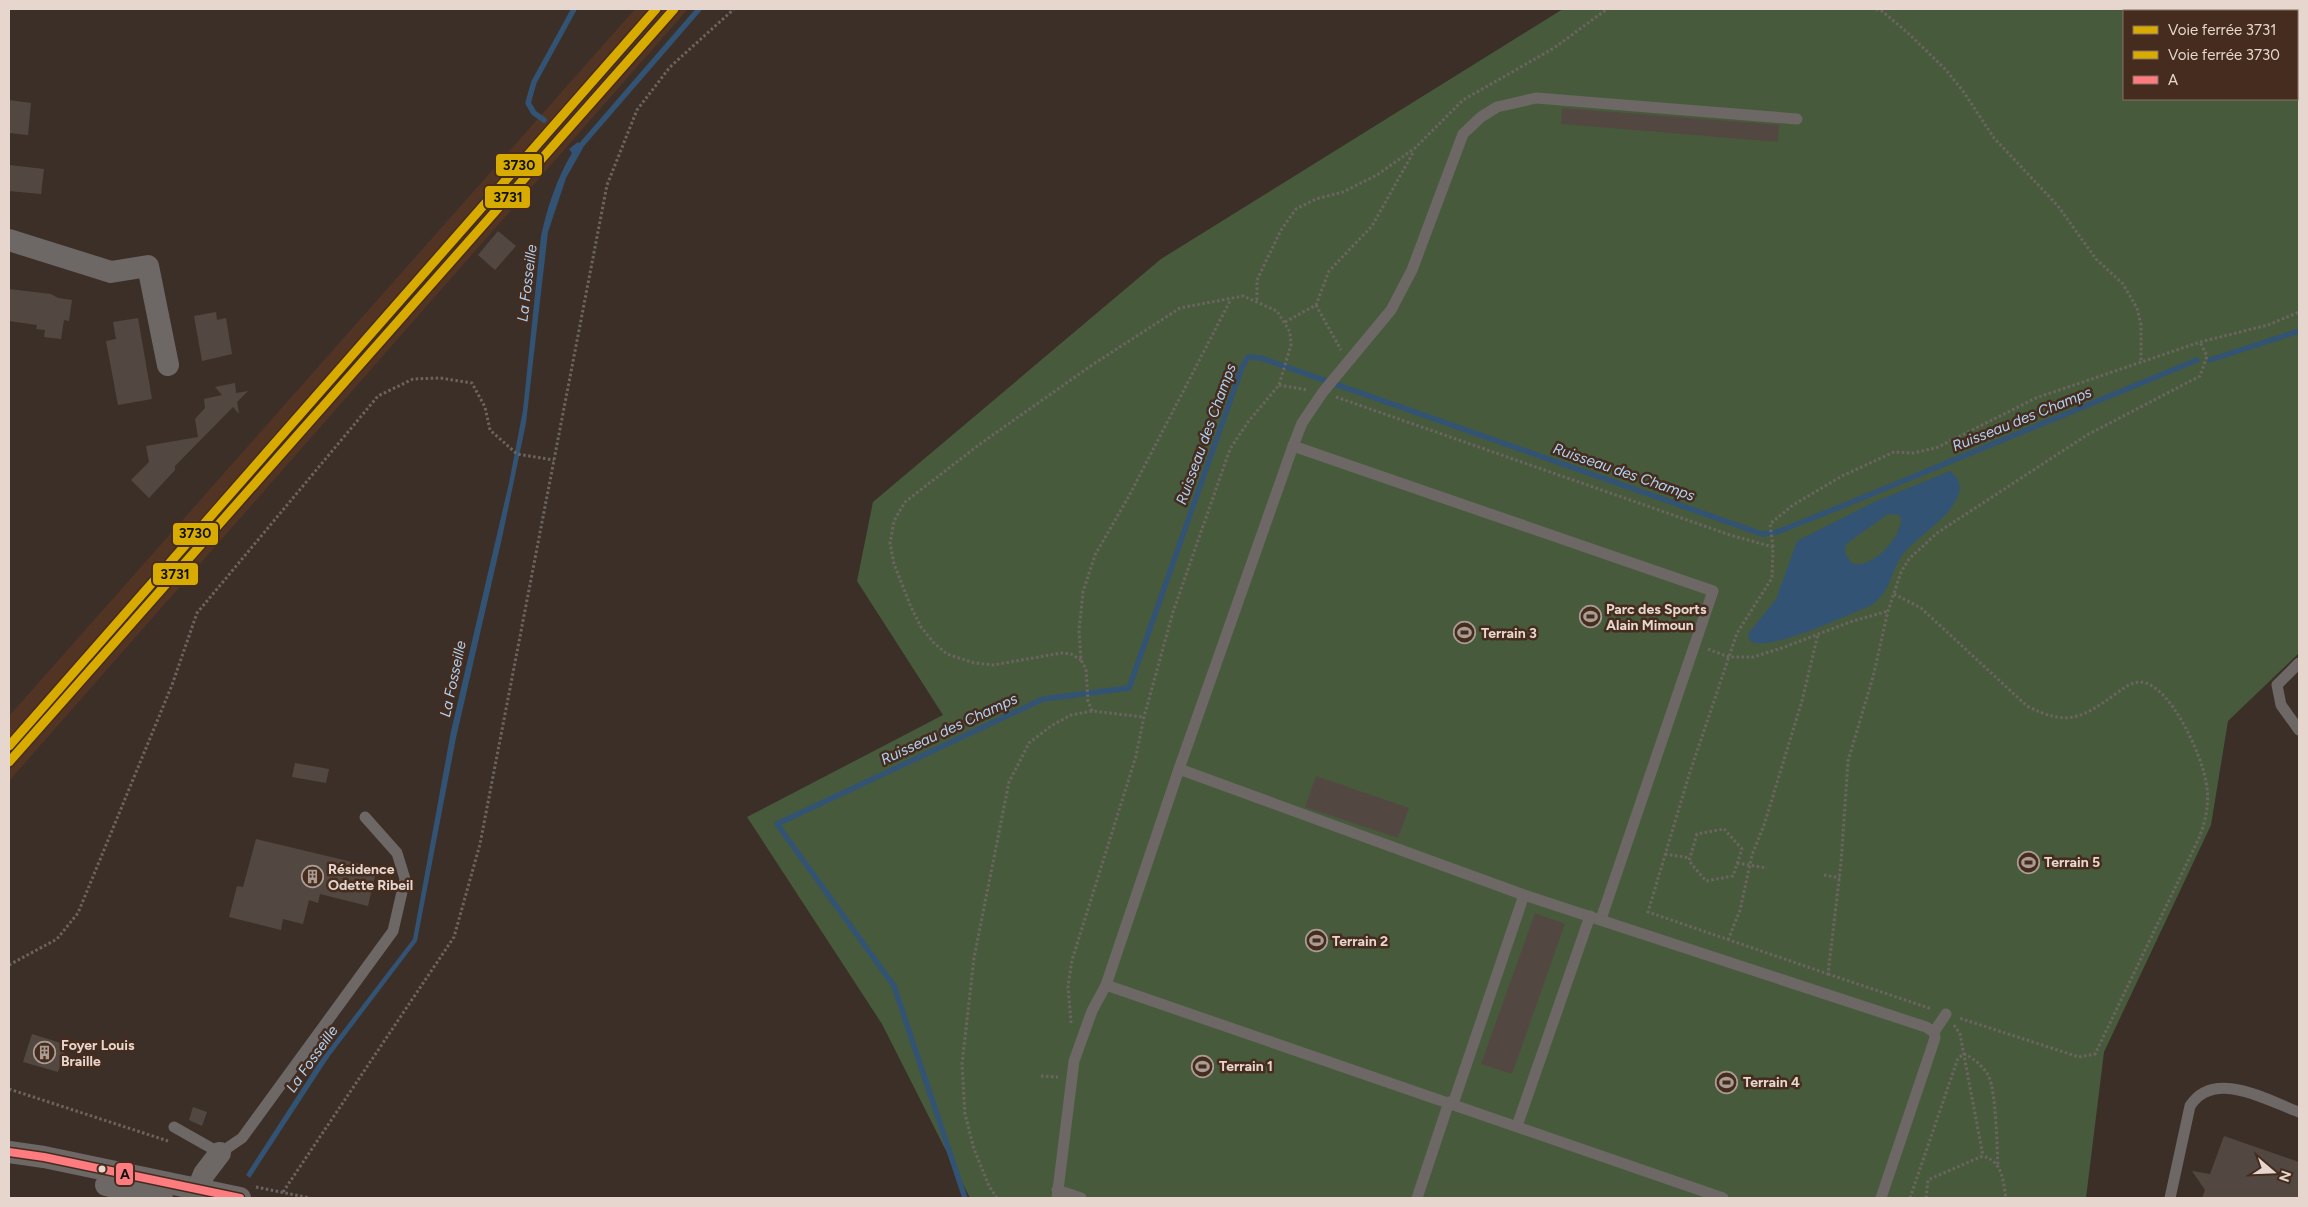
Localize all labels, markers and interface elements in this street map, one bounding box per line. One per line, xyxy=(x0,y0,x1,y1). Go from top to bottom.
legend xyxy=(2123,10,2298,100)
text: Voie ferrée 3731 xyxy=(2168,21,2276,39)
text: Voie ferrée 3730 xyxy=(2168,46,2280,64)
text: A xyxy=(2168,71,2178,89)
line badge: 3730 xyxy=(495,153,543,177)
text: 3730 xyxy=(503,157,535,174)
line badge: 3731 xyxy=(484,185,531,209)
text: 3731 xyxy=(493,189,523,206)
water label: La Fosseille xyxy=(513,243,541,323)
water label: Ruisseau des Champs xyxy=(1172,361,1240,507)
water label: Ruisseau des Champs xyxy=(1950,383,2094,455)
water label: Ruisseau des Champs xyxy=(1551,439,1697,505)
line badge: 3730 xyxy=(172,522,219,546)
text: 3730 xyxy=(179,525,211,542)
line badge: 3731 xyxy=(152,562,199,586)
text: 3731 xyxy=(160,566,190,583)
place label: Parc des Sports Alain Mimoun xyxy=(1606,601,1707,634)
sports icon: Parc des Sports Alain Mimoun xyxy=(1578,605,1602,629)
sports icon: Terrain 3 xyxy=(1453,621,1477,645)
place label: Terrain 3 xyxy=(1481,625,1537,642)
water label: La Fosseille xyxy=(436,639,470,719)
water label: Ruisseau des Champs xyxy=(878,689,1020,769)
sports icon: Terrain 5 xyxy=(2016,850,2040,874)
place label: Terrain 5 xyxy=(2044,854,2100,871)
place label: Résidence Odette Ribeil xyxy=(328,861,413,894)
building icon: Résidence Odette Ribeil xyxy=(300,865,324,889)
sports icon: Terrain 2 xyxy=(1304,929,1328,953)
place label: Terrain 2 xyxy=(1332,933,1388,950)
water label: La Fosseille xyxy=(282,1022,342,1096)
place label: Foyer Louis Braille xyxy=(61,1037,135,1070)
building icon: Foyer Louis Braille xyxy=(33,1041,57,1065)
sports icon: Terrain 1 xyxy=(1191,1054,1215,1078)
place label: Terrain 1 xyxy=(1219,1058,1273,1075)
sports icon: Terrain 4 xyxy=(1715,1070,1739,1094)
place label: Terrain 4 xyxy=(1743,1074,1800,1091)
north arrow xyxy=(2248,1147,2298,1197)
line badge: A xyxy=(115,1162,134,1186)
unlabelled marker xyxy=(97,1164,107,1174)
text: A xyxy=(120,1166,130,1183)
text: N xyxy=(2275,1168,2295,1184)

